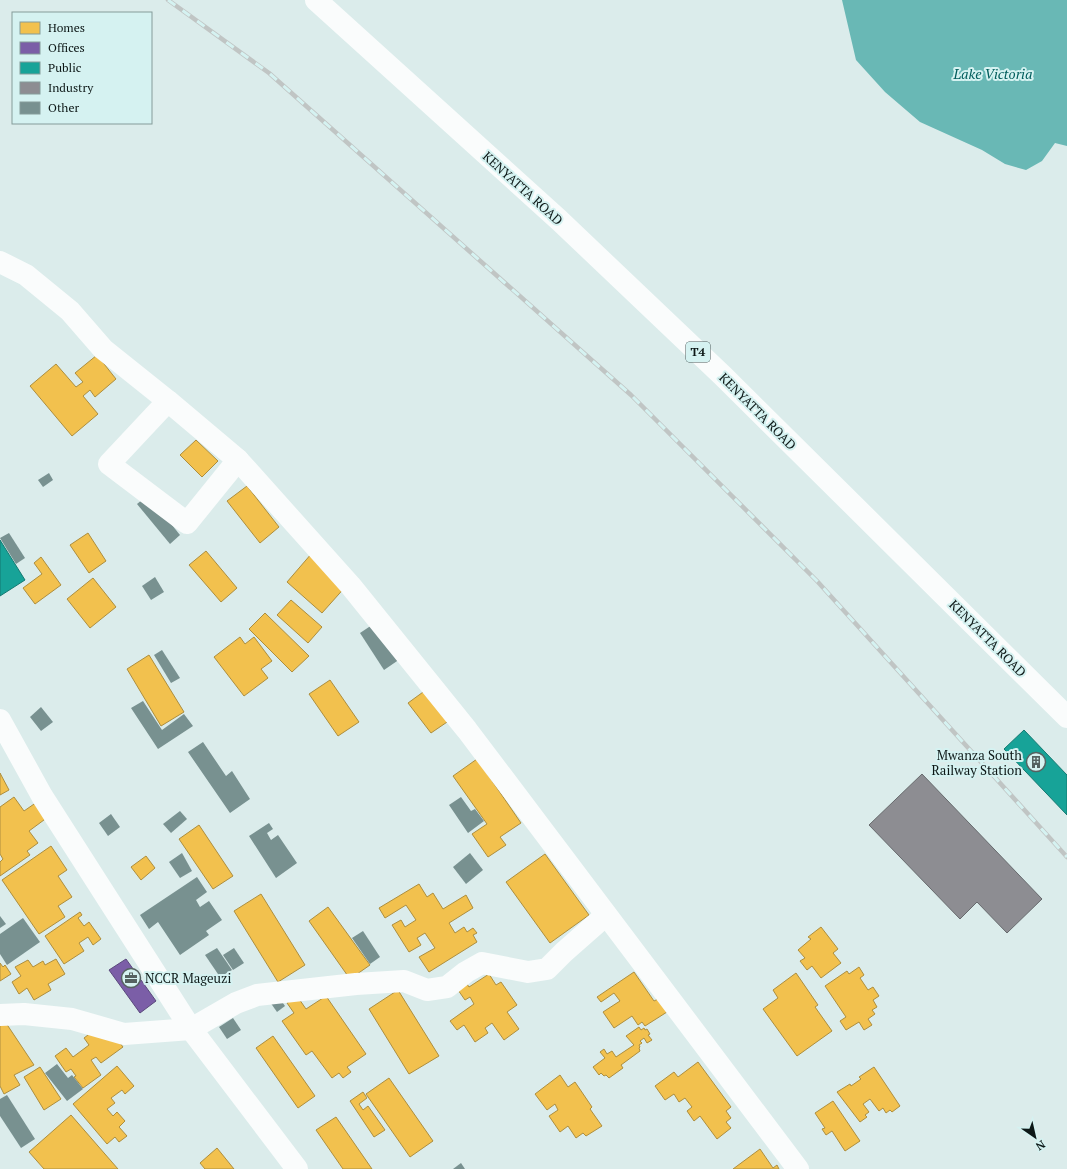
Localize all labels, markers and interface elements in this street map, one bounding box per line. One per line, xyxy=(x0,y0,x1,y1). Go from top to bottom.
legend xyxy=(12,12,152,124)
text: Homes xyxy=(48,20,85,35)
text: Offices xyxy=(48,40,85,55)
text: Public xyxy=(48,60,82,75)
water label: Lake Victoria xyxy=(953,64,1032,83)
text: Industry xyxy=(48,80,94,95)
text: Other xyxy=(48,100,79,115)
street label: KENYATTA ROAD xyxy=(479,147,567,229)
road number: T4 xyxy=(686,342,710,362)
street label: KENYATTA ROAD xyxy=(715,368,801,454)
street label: KENYATTA ROAD xyxy=(945,595,1031,681)
place label: Mwanza South Railway Station xyxy=(932,746,1022,779)
building icon: Mwanza South Railway Station xyxy=(1025,751,1047,773)
office icon: NCCR Mageuzi xyxy=(120,967,142,989)
place label: NCCR Mageuzi xyxy=(145,969,231,987)
north arrow xyxy=(1015,1117,1055,1157)
text: N xyxy=(1033,1137,1048,1154)

